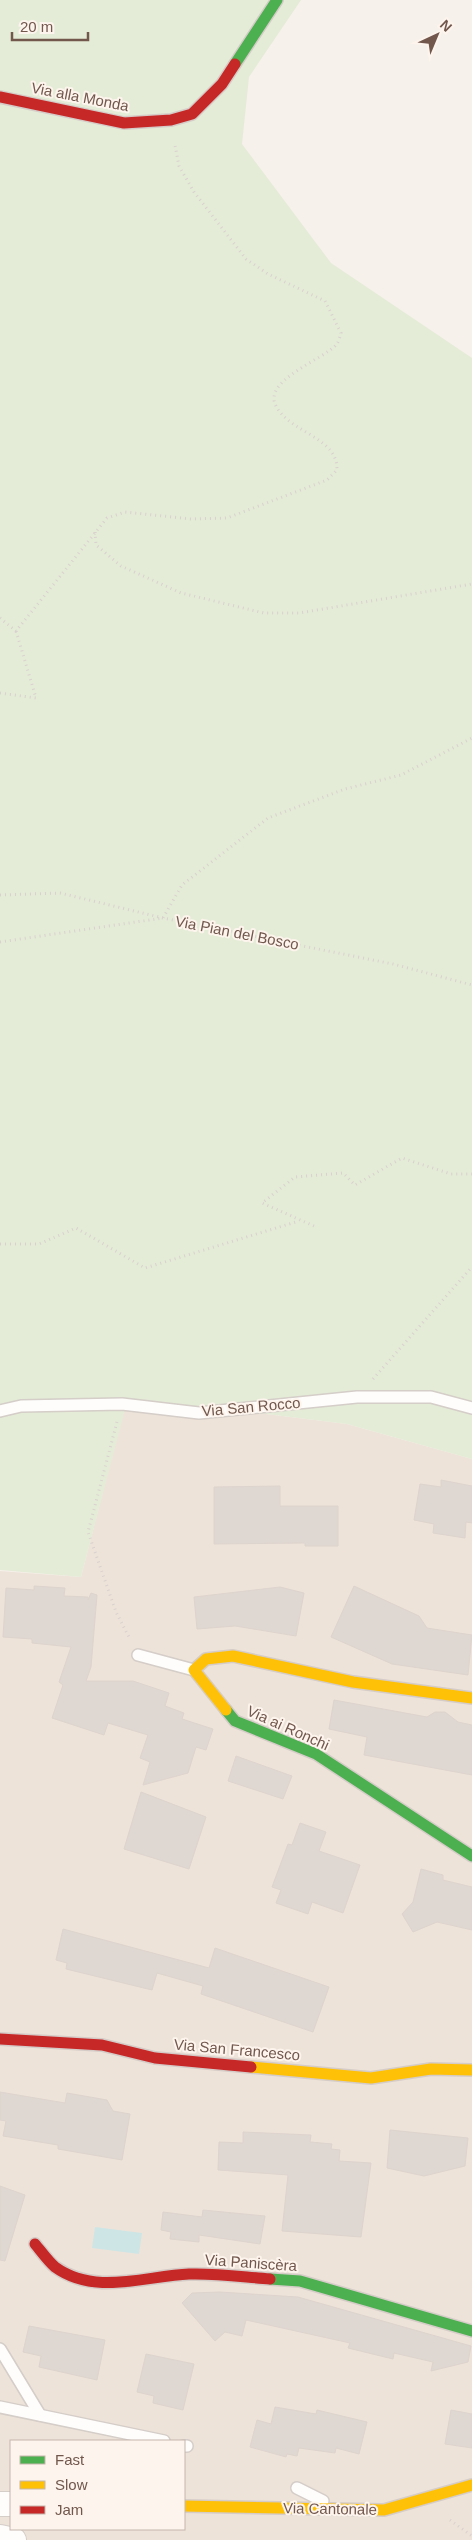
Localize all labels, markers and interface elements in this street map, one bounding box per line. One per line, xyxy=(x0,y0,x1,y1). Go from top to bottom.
scale bar xyxy=(12,10,89,42)
north arrow xyxy=(412,10,462,60)
text: N xyxy=(437,16,455,35)
text: 20 m xyxy=(20,18,53,35)
street label: Via alla Monda xyxy=(30,79,131,114)
street label: Via Pian del Bosco xyxy=(174,912,300,953)
street label: Via San Rocco xyxy=(201,1394,301,1419)
street label: Via ai Ronchi xyxy=(244,1702,332,1753)
street label: Via San Francesco xyxy=(173,2036,301,2063)
street label: Via Paniscèra xyxy=(204,2251,298,2274)
legend xyxy=(10,2440,185,2530)
text: Fast xyxy=(55,2451,85,2468)
text: Slow xyxy=(55,2476,88,2493)
street label: Via Cantonale xyxy=(283,2499,377,2518)
text: Jam xyxy=(55,2501,83,2518)

